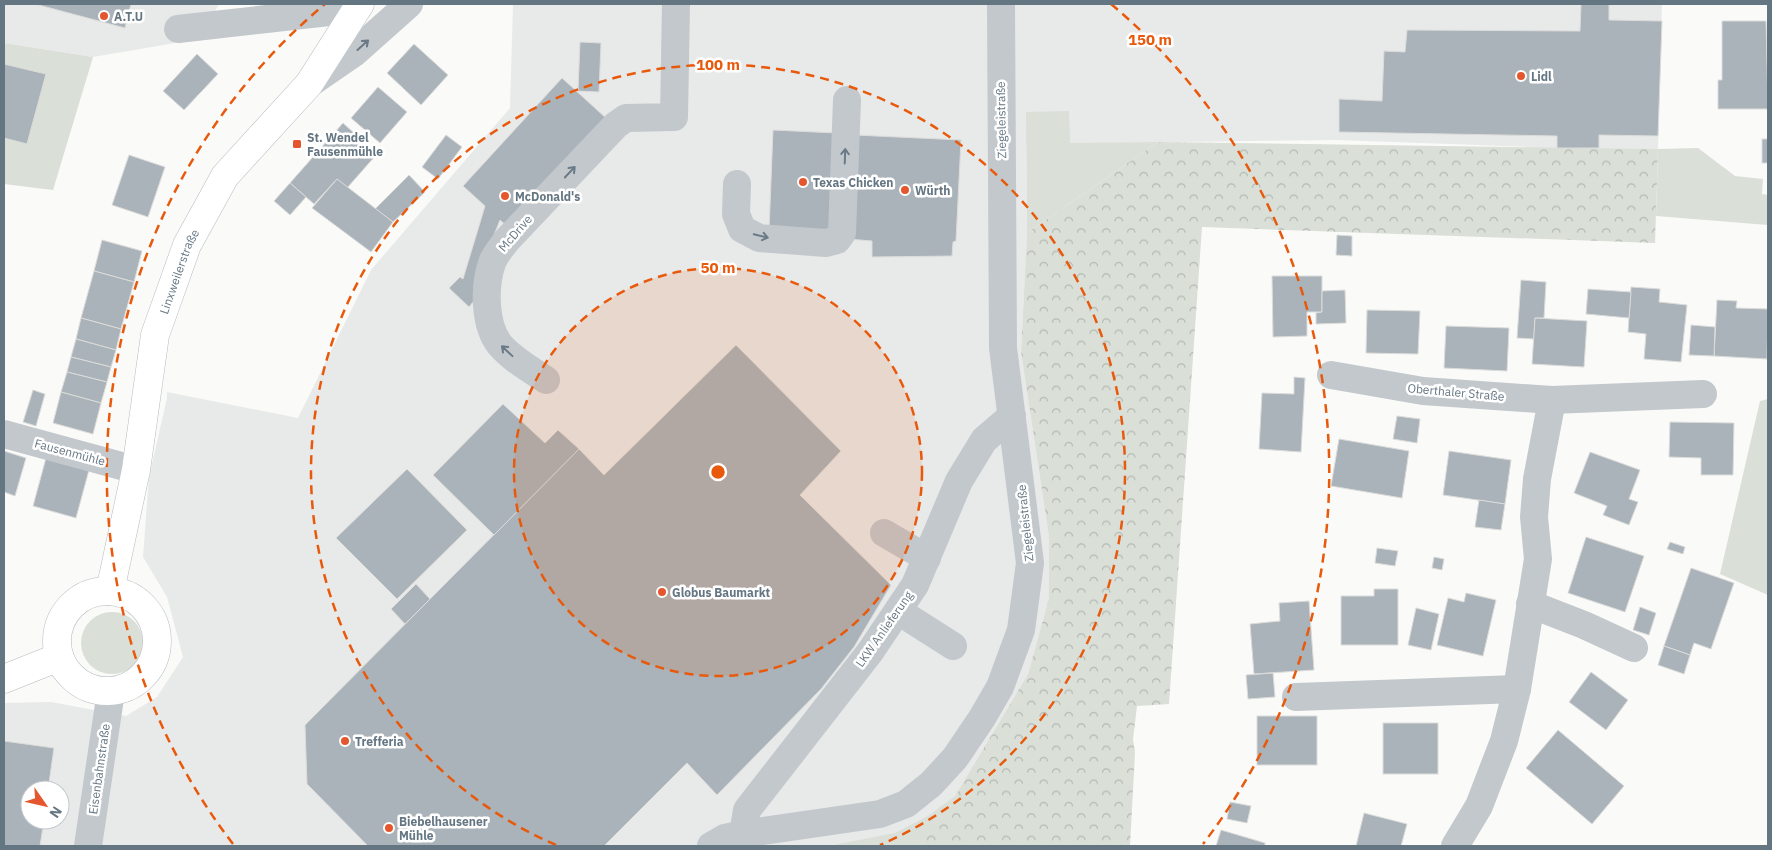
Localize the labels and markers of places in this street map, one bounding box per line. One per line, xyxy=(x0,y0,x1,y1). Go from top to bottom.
place label: A.T.U xyxy=(114,9,143,24)
marker: A.T.U xyxy=(98,10,110,22)
place label: Lidl xyxy=(1531,69,1552,84)
marker: Lidl xyxy=(1515,70,1527,82)
place label: St. Wendel Fausenmühle xyxy=(307,130,383,159)
marker: St. Wendel Fausenmühle xyxy=(291,138,303,150)
place label: Texas Chicken xyxy=(813,175,893,190)
marker: Texas Chicken xyxy=(797,176,809,188)
place label: Würth xyxy=(915,183,950,198)
marker: Würth xyxy=(899,184,911,196)
place label: McDonald's xyxy=(515,189,580,204)
marker: McDonald's xyxy=(499,190,511,202)
centre of rings xyxy=(709,463,727,481)
place label: Globus Baumarkt xyxy=(672,585,771,600)
marker: Globus Baumarkt xyxy=(656,586,668,598)
place label: Trefferia xyxy=(355,734,404,749)
marker: Trefferia xyxy=(339,735,351,747)
place label: Biebelhausener Mühle xyxy=(399,814,488,843)
marker: Biebelhausener Mühle xyxy=(383,822,395,834)

